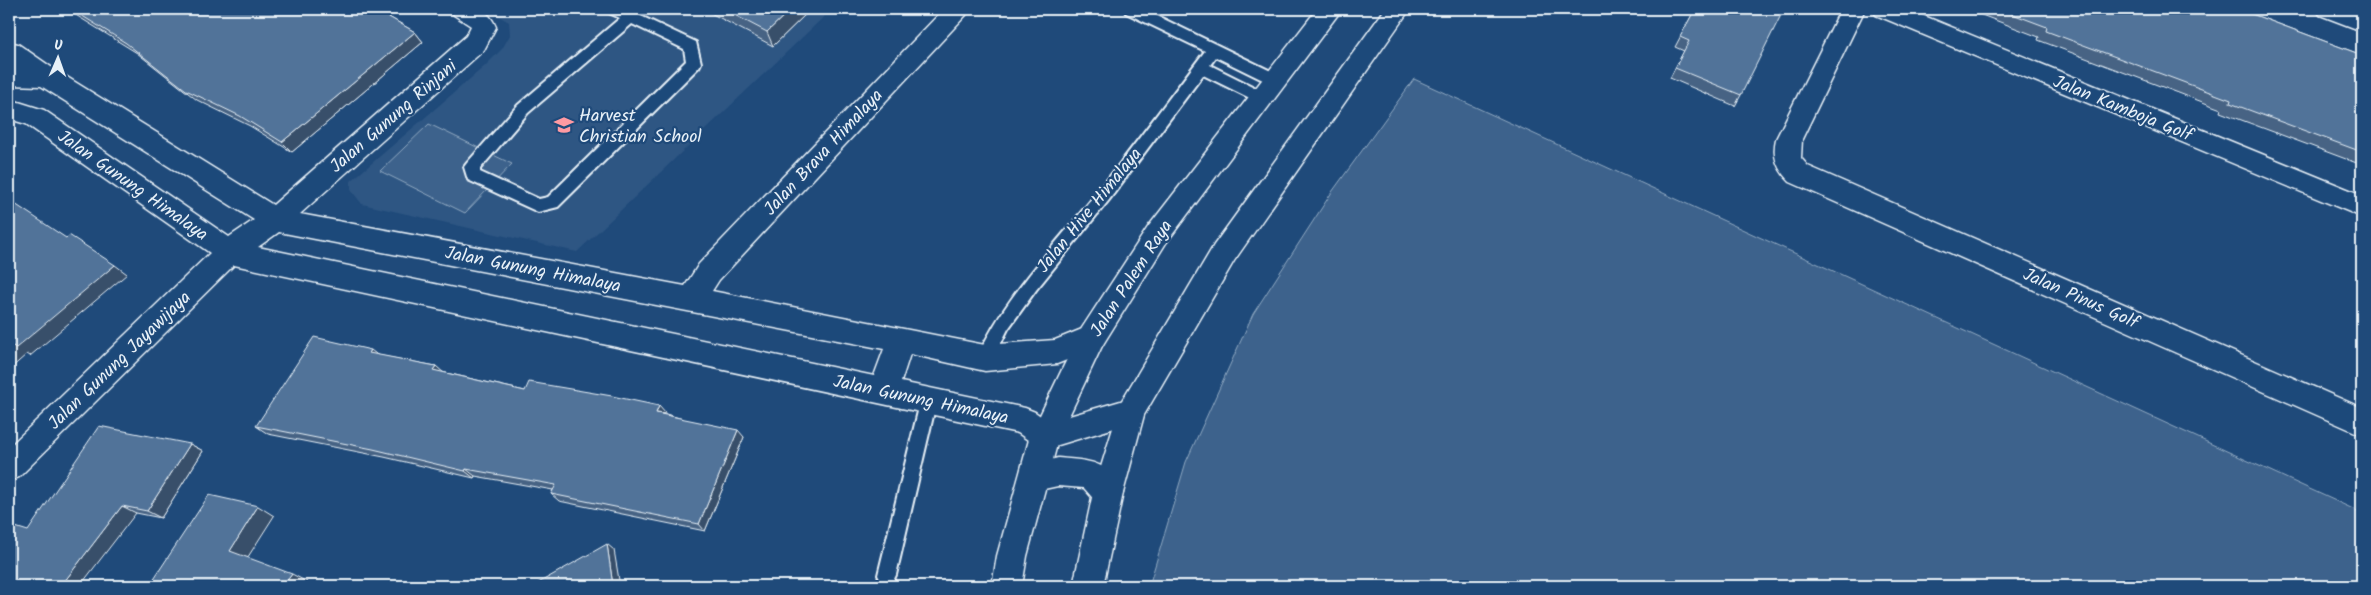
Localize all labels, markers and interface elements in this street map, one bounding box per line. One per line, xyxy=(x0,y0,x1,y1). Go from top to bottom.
north arrow xyxy=(32,32,82,82)
text: U xyxy=(54,35,64,57)
street label: Jalan Gunung Rinjani xyxy=(324,53,465,181)
street label: Jalan Kamboja Golf xyxy=(2048,68,2199,151)
street label: Jalan Brava Himalaya xyxy=(757,83,891,223)
place label: Harvest Christian School xyxy=(579,102,702,152)
school or university icon: Harvest Christian School xyxy=(553,114,575,136)
street label: Jalan Gunung Himalaya xyxy=(51,123,214,249)
street label: Jalan Hive Himalaya xyxy=(1030,142,1150,280)
street label: Jalan Palem Raya xyxy=(1083,214,1181,343)
street label: Jalan Gunung Himalaya xyxy=(442,239,623,302)
street label: Jalan Pinus Golf xyxy=(2018,261,2145,339)
street label: Jalan Gunung Jayawijaya xyxy=(42,285,198,437)
street label: Jalan Gunung Himalaya xyxy=(830,368,1011,433)

